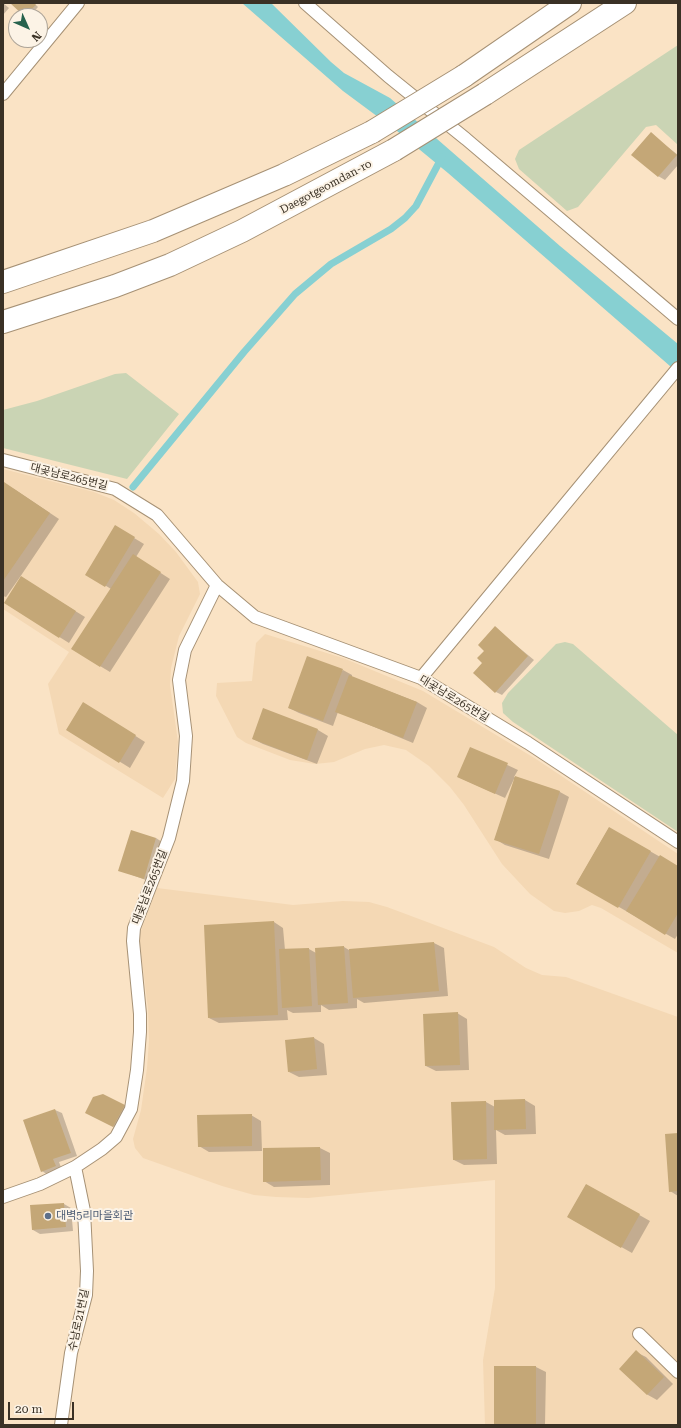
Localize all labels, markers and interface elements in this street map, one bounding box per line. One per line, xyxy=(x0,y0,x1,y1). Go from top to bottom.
north arrow xyxy=(8,8,48,48)
text: N xyxy=(29,29,44,44)
street label: Daegotgeomdan-ro xyxy=(278,157,374,217)
street label: 대곶남로265번길 xyxy=(29,461,109,493)
street label: 대곶남로265번길 xyxy=(417,673,491,725)
street label: 대곶남로265번길 xyxy=(130,848,170,926)
place label: 대벽5리마을회관 xyxy=(56,1209,133,1223)
marker: 대벽5리마을회관 xyxy=(43,1211,53,1221)
street label: 수남로21번길 xyxy=(66,1288,92,1352)
scale bar xyxy=(10,1394,76,1420)
text: 20 m xyxy=(15,1402,42,1416)

